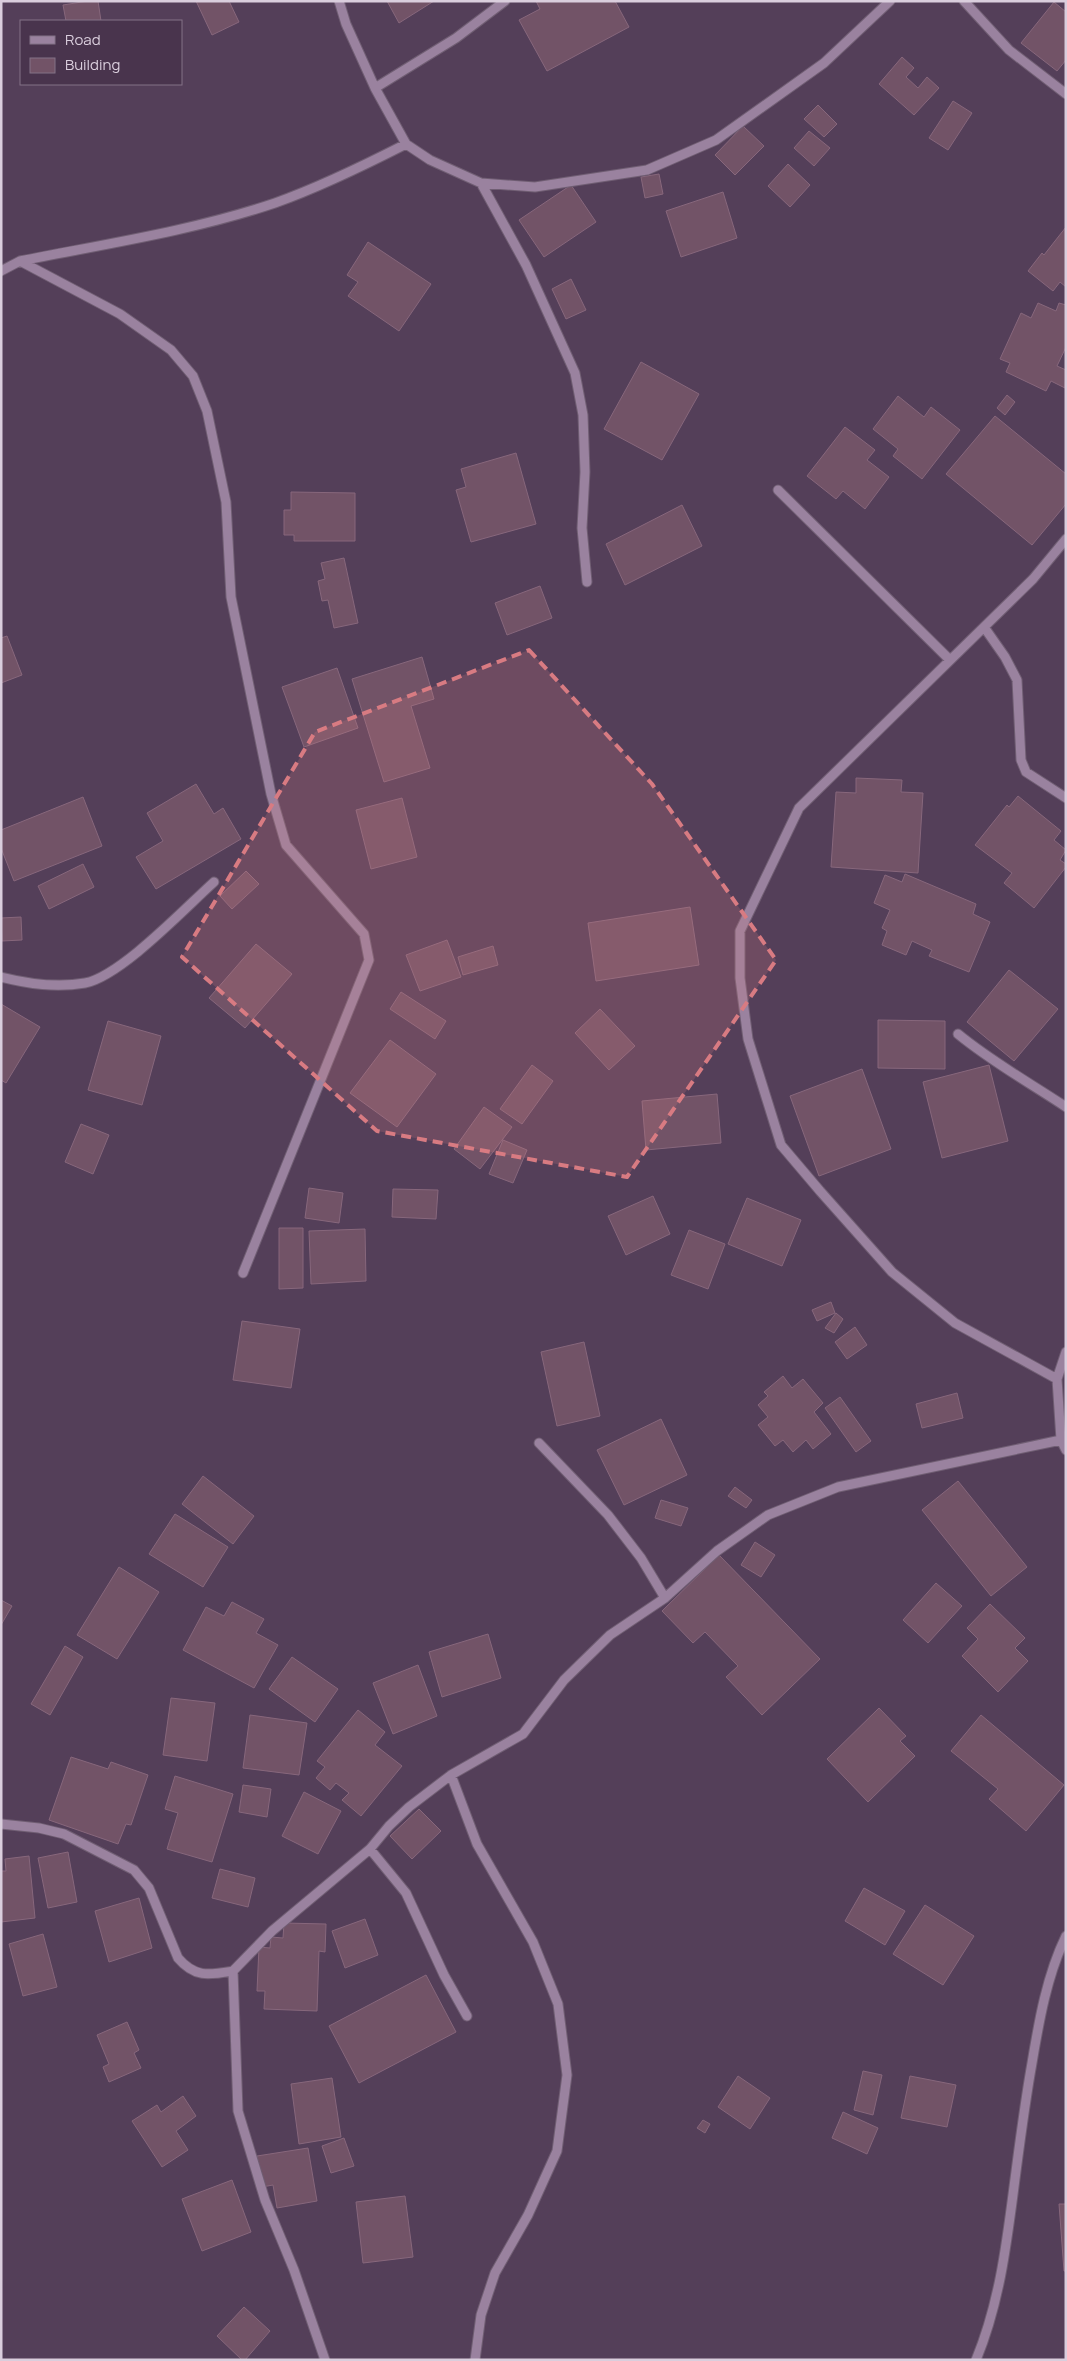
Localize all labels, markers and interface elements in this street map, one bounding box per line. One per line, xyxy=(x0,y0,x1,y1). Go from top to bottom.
legend xyxy=(20,20,182,85)
text: Road xyxy=(65,29,101,50)
text: Building xyxy=(65,54,120,75)

